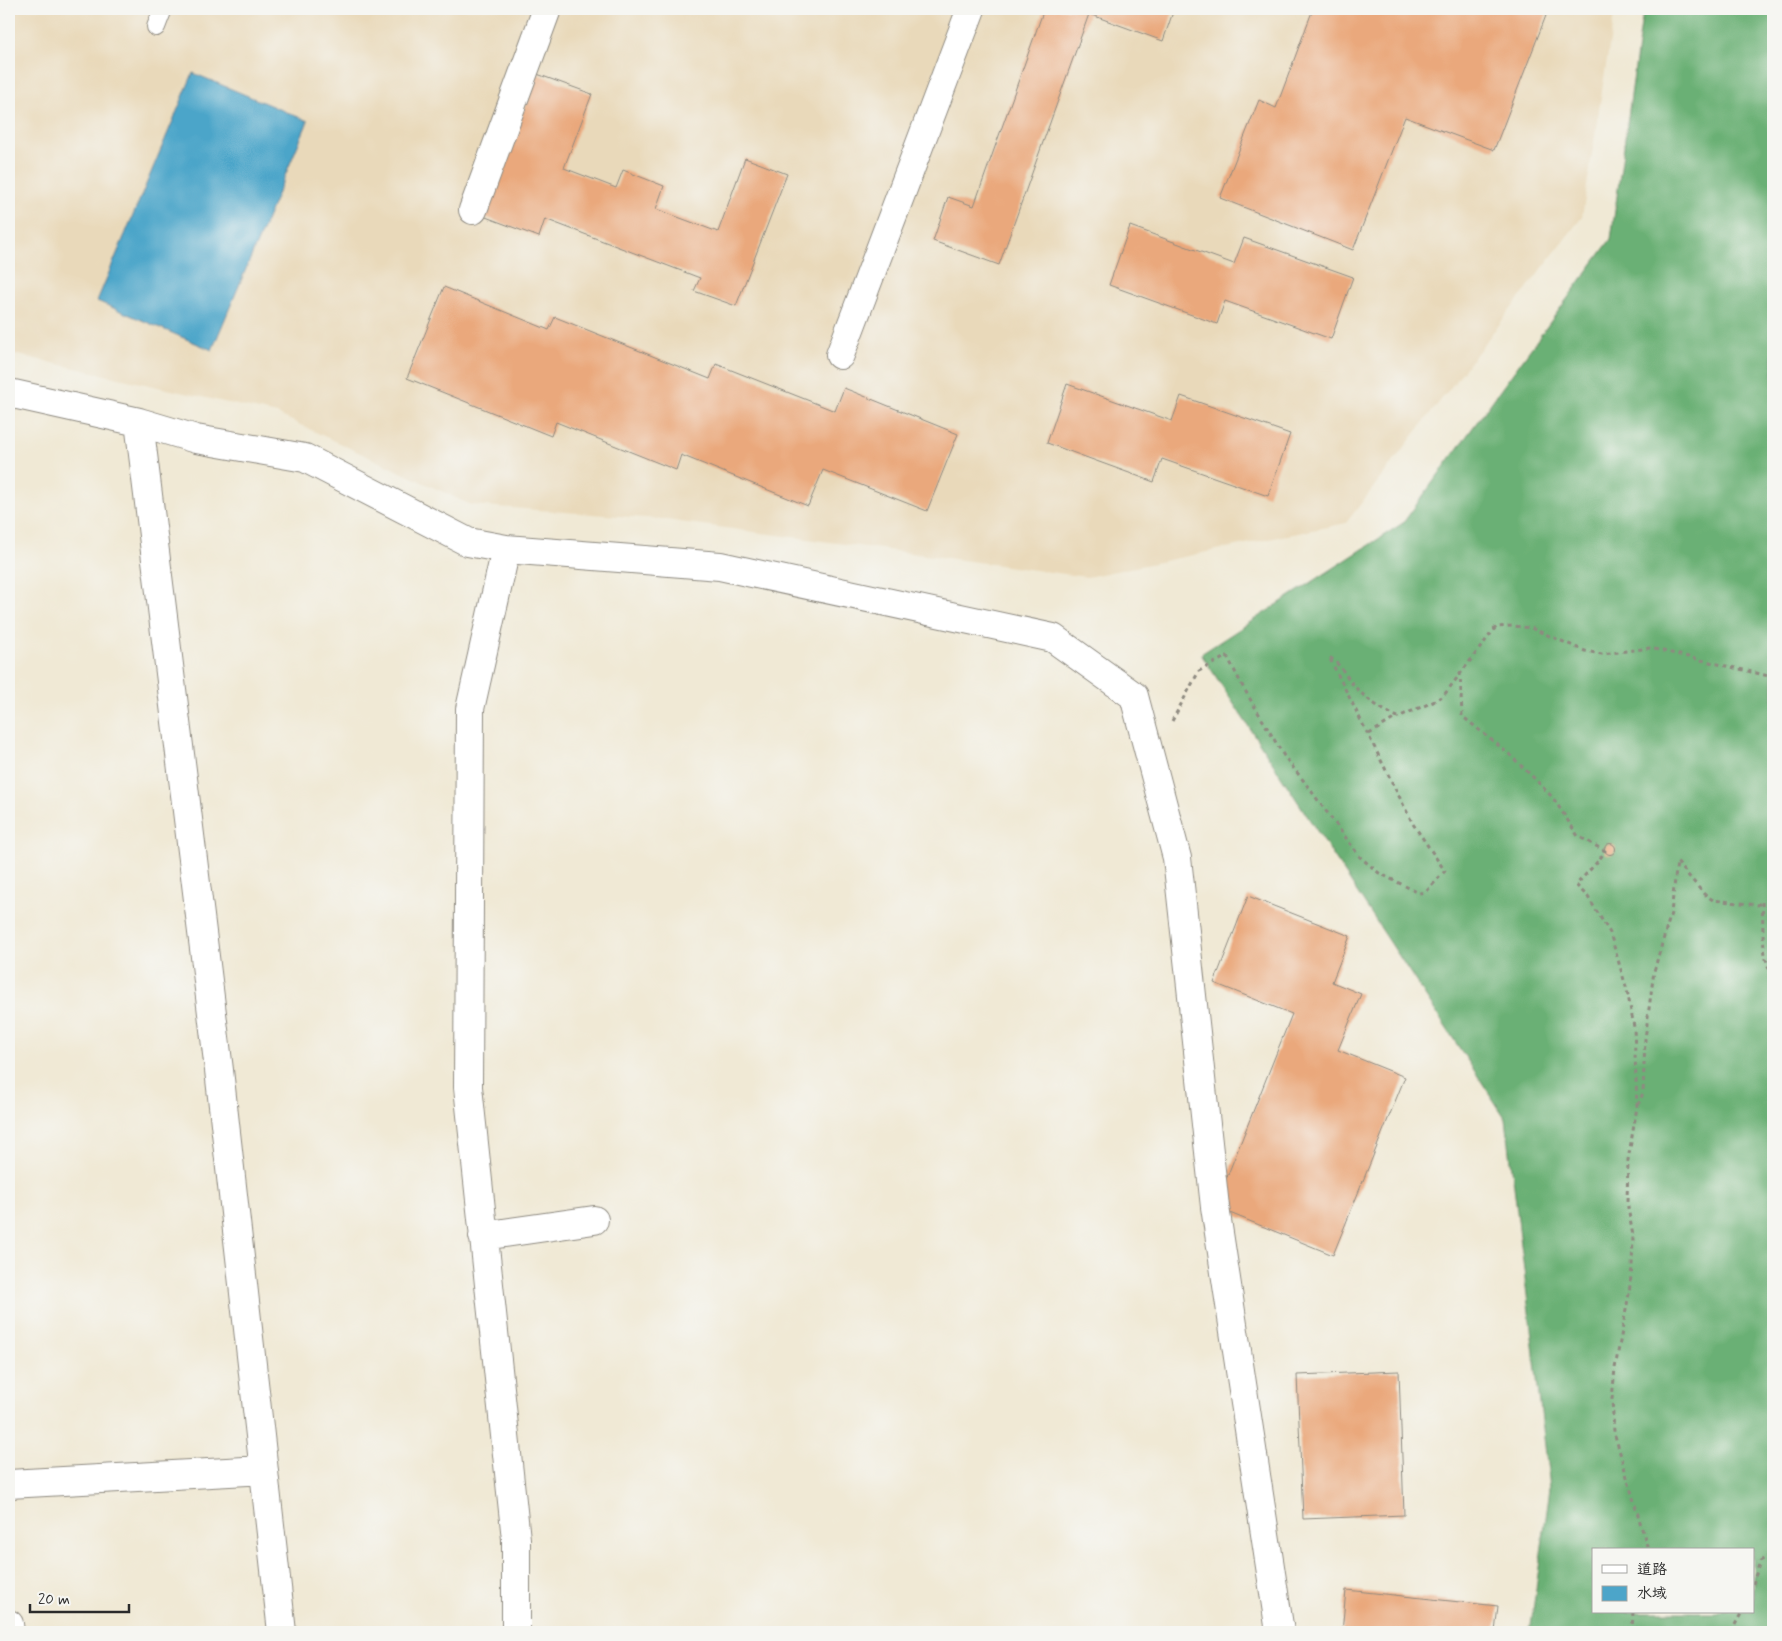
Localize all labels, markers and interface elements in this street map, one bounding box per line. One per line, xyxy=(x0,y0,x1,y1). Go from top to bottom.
legend xyxy=(1592,1548,1754,1614)
text: 道路 xyxy=(1637,1560,1667,1580)
scale bar xyxy=(30,1581,129,1613)
text: 水域 xyxy=(1637,1584,1667,1604)
text: 20 m xyxy=(38,1590,70,1610)

